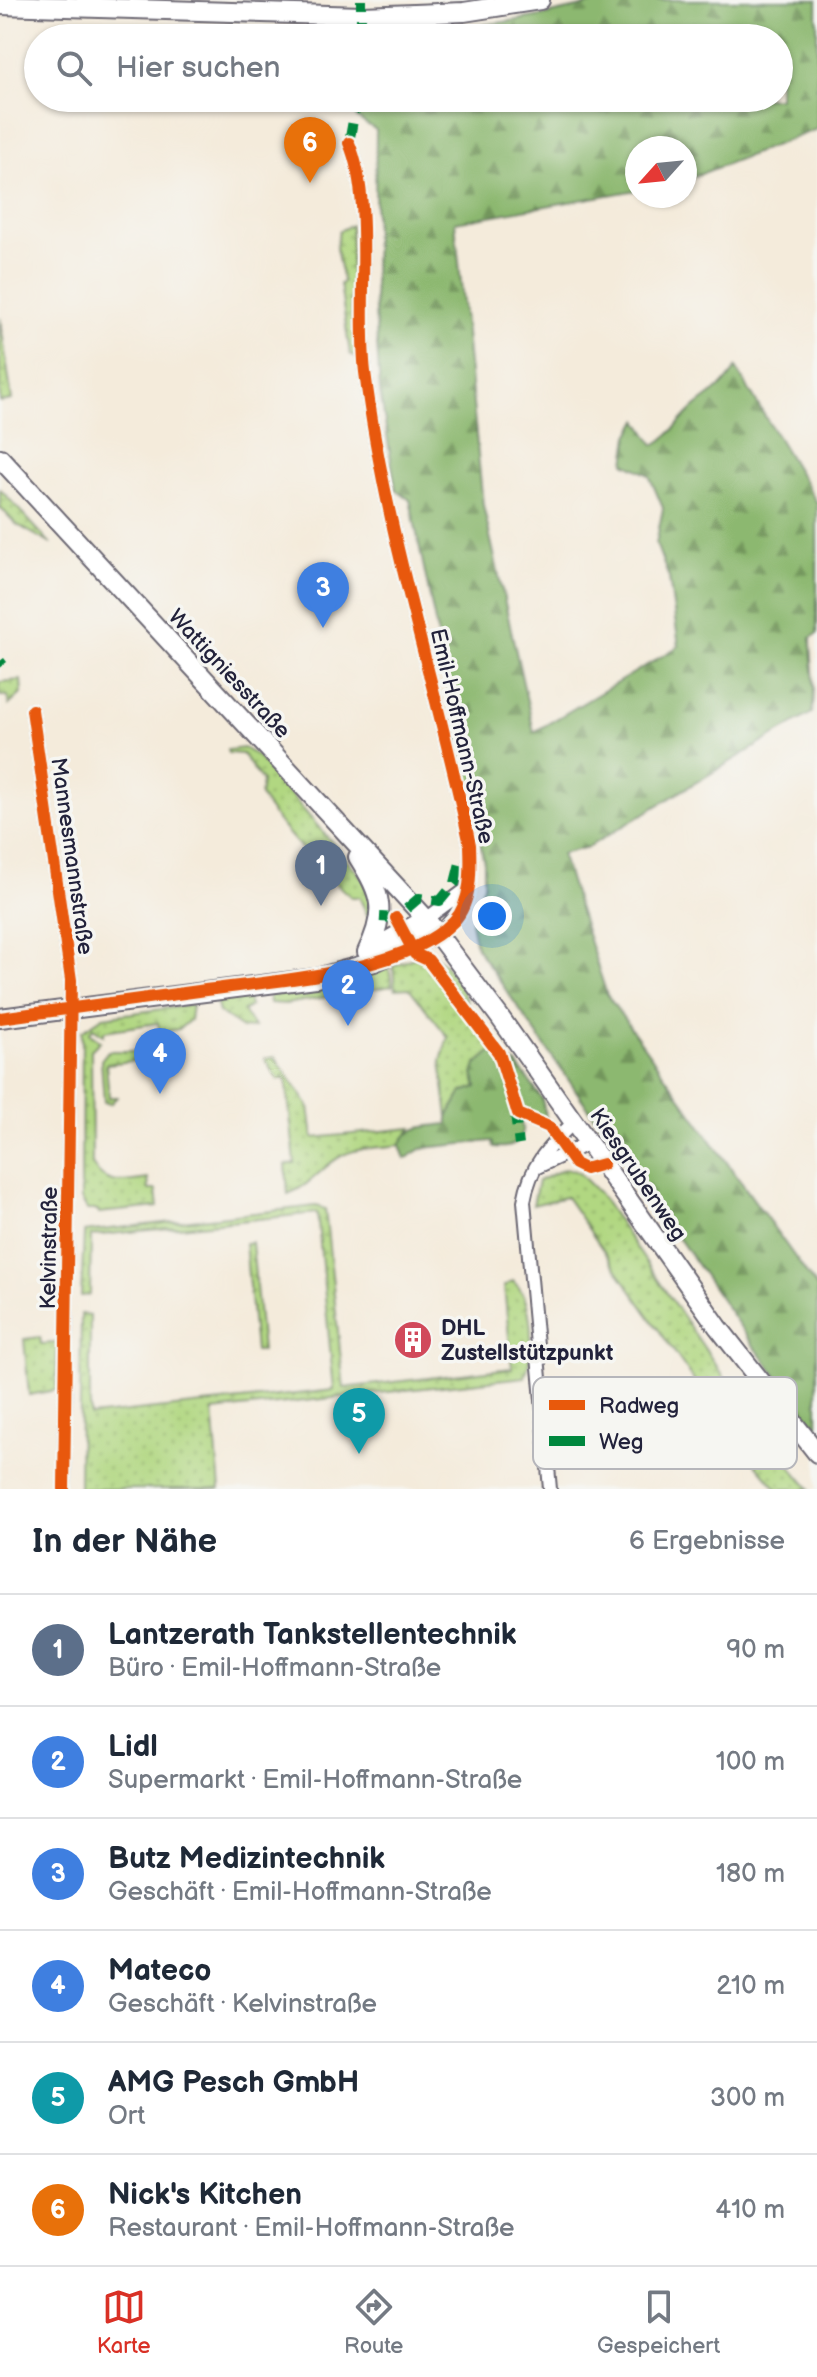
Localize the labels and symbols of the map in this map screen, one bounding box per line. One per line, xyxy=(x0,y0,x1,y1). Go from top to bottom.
pin: 6 xyxy=(284,117,336,183)
north arrow xyxy=(625,136,697,208)
pin: 3 xyxy=(297,562,349,628)
street label: Wattigniesstraße xyxy=(162,604,296,744)
street label: Emil-Hoffmann-Straße xyxy=(424,626,499,847)
street label: Mannesmannstraße xyxy=(44,756,99,956)
pin: 1 xyxy=(295,840,347,906)
your location xyxy=(472,896,512,936)
pin: 2 xyxy=(322,960,374,1026)
pin: 4 xyxy=(134,1028,186,1094)
street label: Kiesgrubenweg xyxy=(583,1103,692,1246)
street label: Kelvinstraße xyxy=(35,1186,64,1310)
place label: DHL Zustellstützpunkt xyxy=(441,1315,614,1367)
building icon: DHL Zustellstützpunkt xyxy=(392,1319,434,1361)
legend xyxy=(533,1377,797,1469)
pin: 5 xyxy=(333,1388,385,1454)
text: Radweg xyxy=(599,1393,679,1420)
text: Weg xyxy=(599,1429,644,1456)

